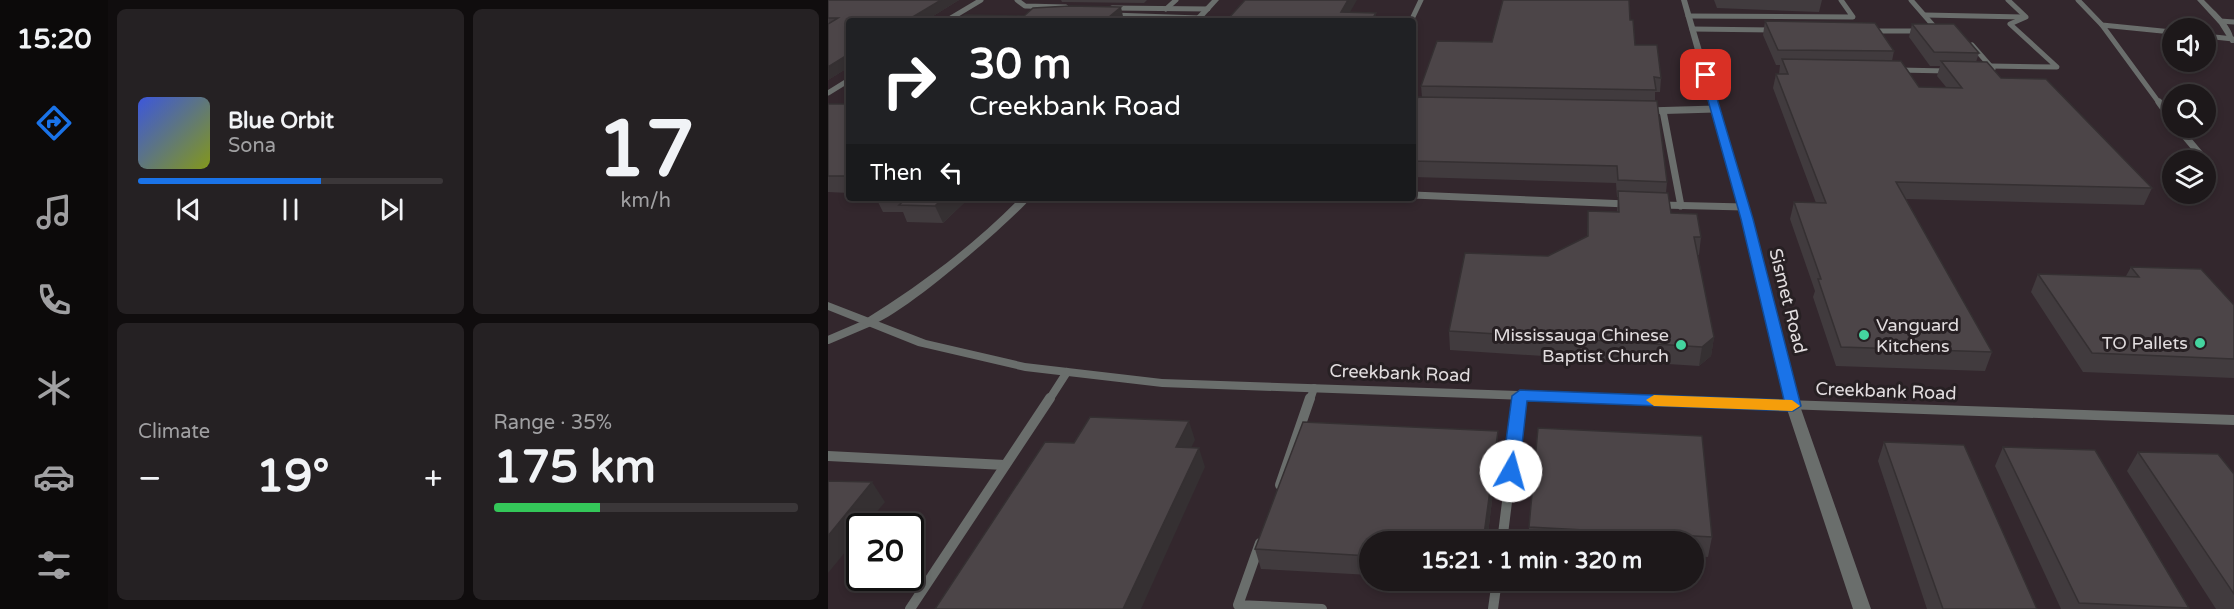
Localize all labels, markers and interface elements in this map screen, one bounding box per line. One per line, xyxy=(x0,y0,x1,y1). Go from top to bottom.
map controls xyxy=(2162,18,2216,204)
button: sound xyxy=(2162,18,2216,72)
text: 15:20 xyxy=(17,23,91,56)
text: 30 m xyxy=(969,39,1071,90)
icon: right xyxy=(870,42,948,120)
pin xyxy=(1680,49,1731,100)
icon: arrive xyxy=(1689,58,1722,91)
button: search xyxy=(2162,84,2216,138)
text: Creekbank Road xyxy=(969,90,1181,123)
icon: directions xyxy=(33,102,75,144)
text: 17 xyxy=(597,103,695,197)
text: Blue Orbit xyxy=(228,108,334,134)
text: Sona xyxy=(228,134,276,158)
button: layers xyxy=(2162,150,2216,204)
icon: left xyxy=(935,156,968,189)
text: Then xyxy=(870,160,923,186)
text: km/h xyxy=(621,189,671,213)
icon: music xyxy=(33,191,75,233)
icon: previous xyxy=(172,193,205,226)
icon: pause xyxy=(274,193,307,226)
icon: next xyxy=(375,193,408,226)
street label: Sismet Road xyxy=(1764,246,1812,356)
icon: phone xyxy=(33,279,75,321)
place label: Vanguard Kitchens xyxy=(1876,314,1959,357)
place label: Mississauga Chinese Baptist Church xyxy=(1493,324,1669,367)
marker: Vanguard Kitchens xyxy=(1857,328,1871,342)
place label: TO Pallets xyxy=(2102,332,2188,354)
marker: TO Pallets xyxy=(2193,336,2207,350)
marker: Mississauga Chinese Baptist Church xyxy=(1674,338,1688,352)
street label: Creekbank Road xyxy=(1329,360,1471,386)
icon: climate xyxy=(33,367,75,409)
street label: Creekbank Road xyxy=(1815,378,1957,404)
text: Range · 35% xyxy=(494,411,612,435)
text: Climate xyxy=(138,420,210,444)
position arrow xyxy=(1479,439,1543,503)
text: 175 km xyxy=(494,441,656,495)
text: 19° xyxy=(256,450,329,504)
icon: car xyxy=(33,456,75,498)
text: − xyxy=(138,459,162,498)
text: + xyxy=(424,459,442,498)
speed limit sign: 20 xyxy=(846,513,924,591)
icon: filters xyxy=(33,544,75,586)
text: 15:21 · 1 min · 320 m xyxy=(1421,548,1642,574)

